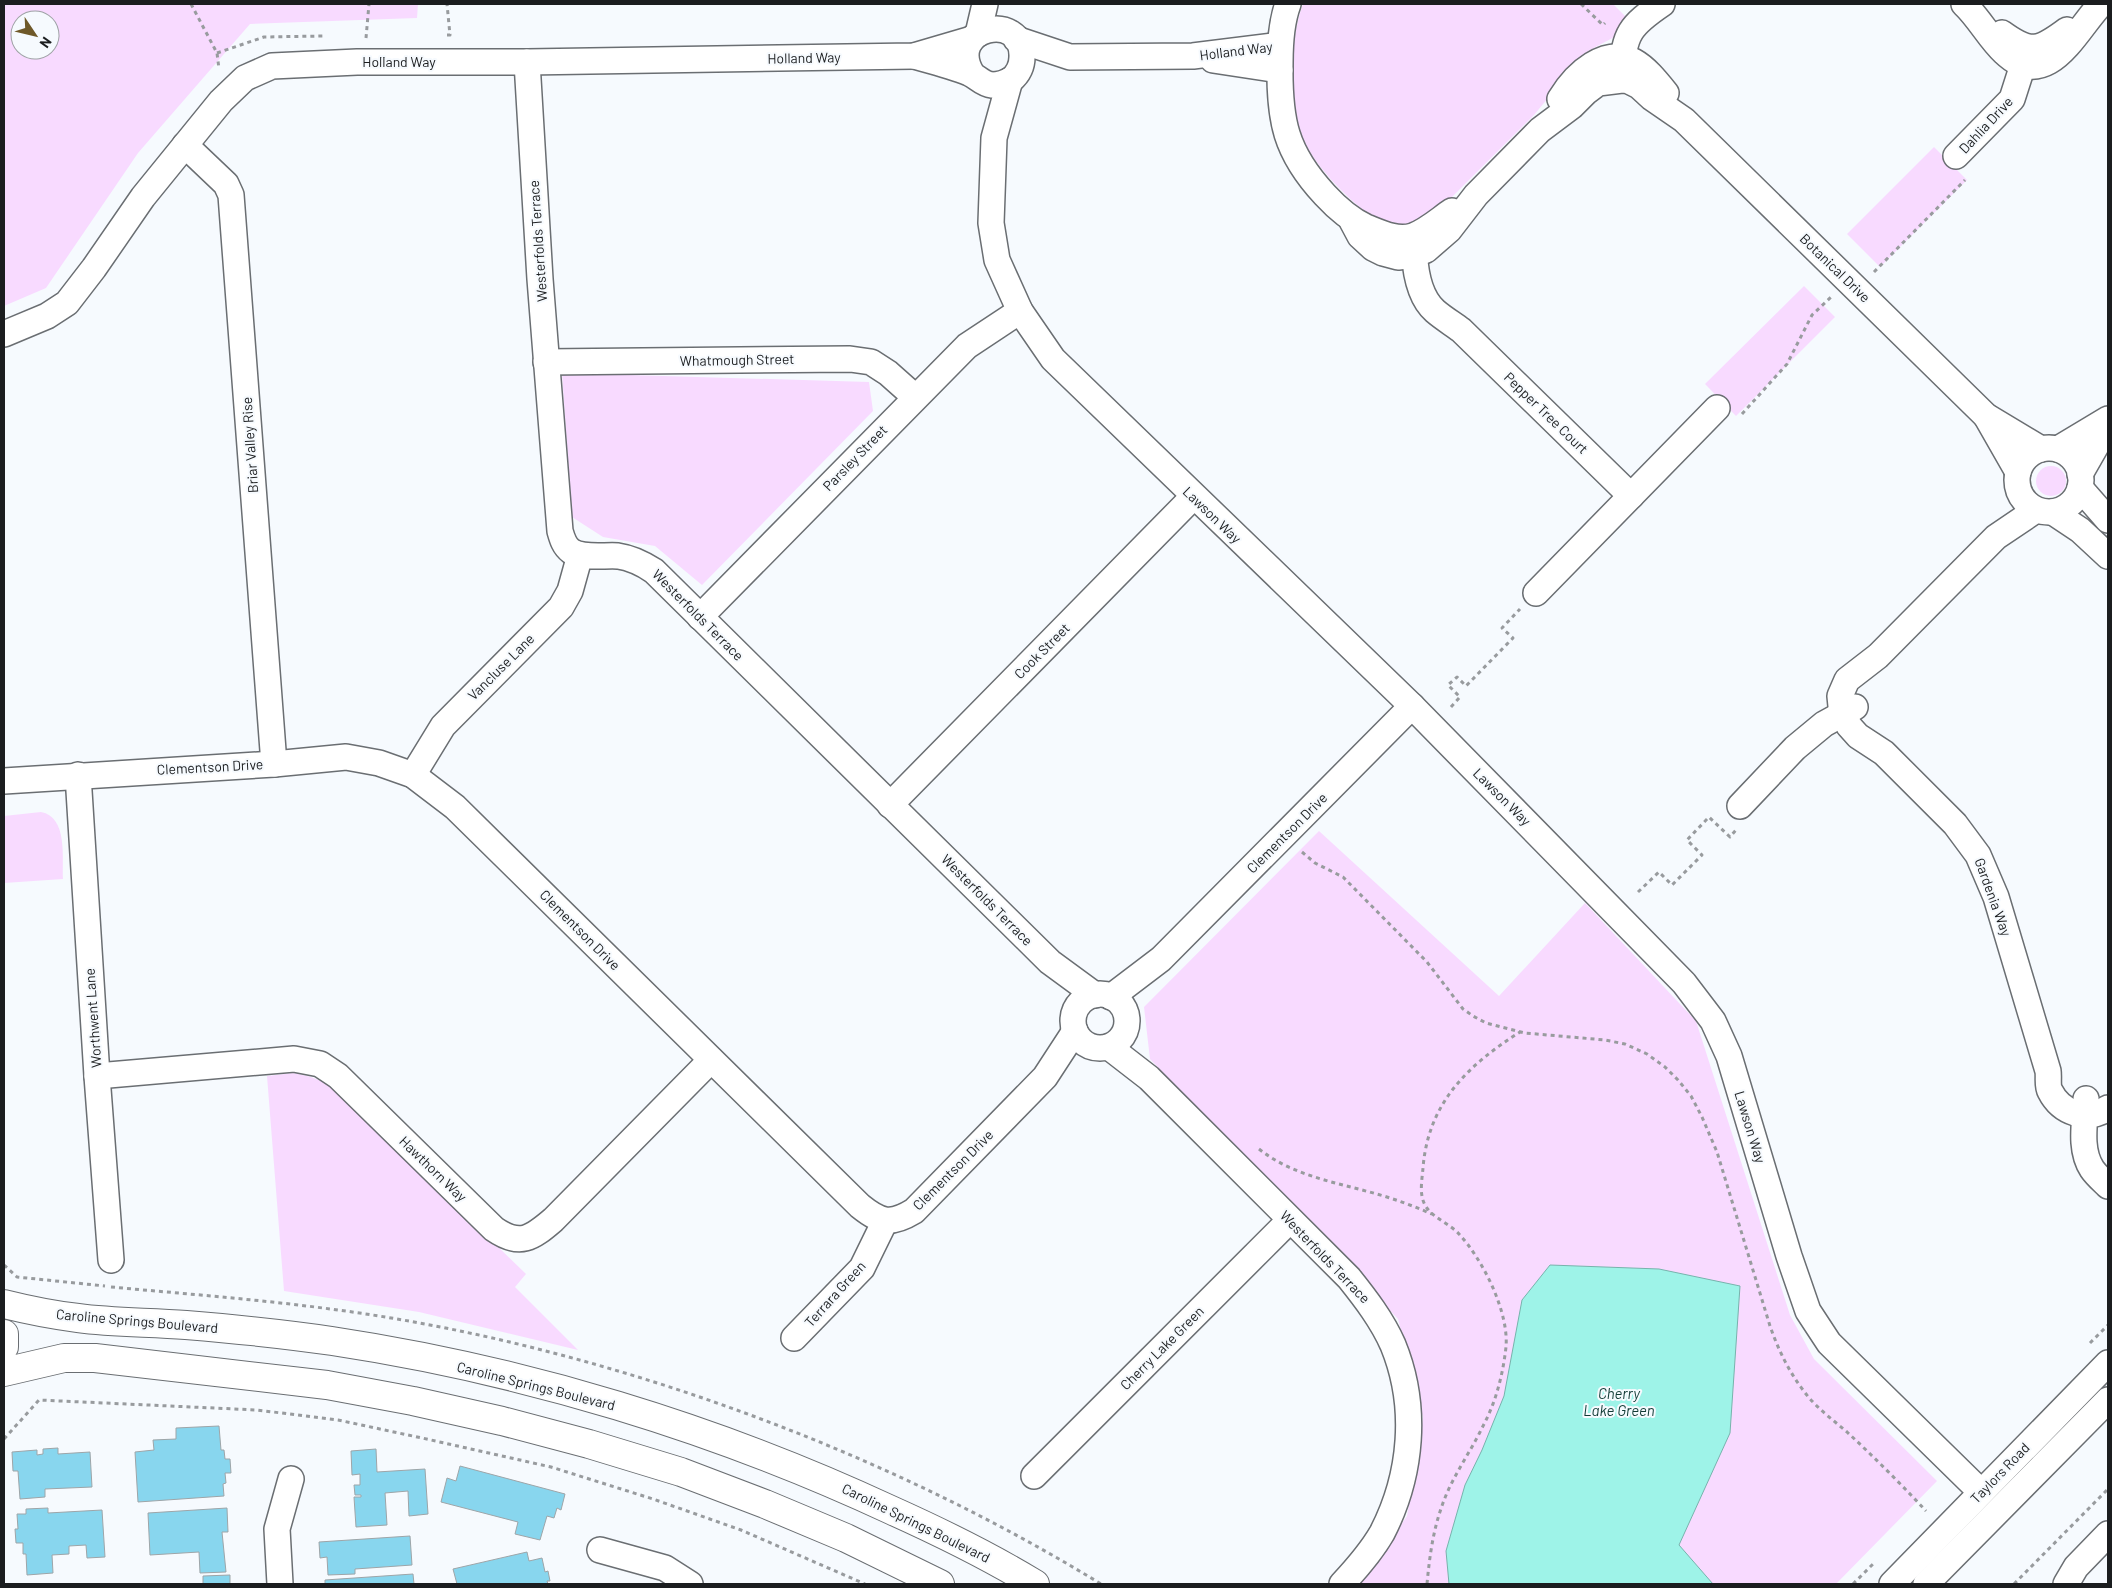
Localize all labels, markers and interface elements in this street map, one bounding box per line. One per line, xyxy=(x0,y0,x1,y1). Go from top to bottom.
north arrow xyxy=(10,10,60,60)
text: N xyxy=(36,34,56,51)
street label: Holland Way xyxy=(1198,38,1274,63)
street label: Holland Way xyxy=(767,48,841,67)
street label: Holland Way xyxy=(362,53,436,70)
street label: Dahlia Drive xyxy=(1955,93,2016,156)
street label: Westerfolds Terrace xyxy=(525,180,550,303)
street label: Botanical Drive xyxy=(1797,230,1874,305)
street label: Whatmough Street xyxy=(680,350,794,369)
street label: Pepper Tree Court xyxy=(1501,368,1592,457)
street label: Briar Valley Rise xyxy=(238,396,261,494)
street label: Parsley Street xyxy=(819,421,890,494)
street label: Lawson Way xyxy=(1180,483,1245,547)
street label: Westerfolds Terrace xyxy=(649,565,748,664)
street label: Cook Street xyxy=(1010,619,1073,682)
street label: Vancluse Lane xyxy=(464,630,537,703)
street label: Clementson Drive xyxy=(156,755,264,778)
street label: Lawson Way xyxy=(1470,764,1535,829)
street label: Clementson Drive xyxy=(1243,789,1330,876)
street label: Westerfolds Terrace xyxy=(938,850,1037,949)
street label: Gardenia Way xyxy=(1971,855,2016,939)
street label: Clementson Drive xyxy=(537,886,624,973)
street label: Worthwent Lane xyxy=(81,968,104,1068)
street label: Lawson Way xyxy=(1731,1089,1770,1165)
street label: Clementson Drive xyxy=(909,1126,996,1213)
street label: Hawthorn Way xyxy=(396,1132,471,1205)
street label: Westerfolds Terrace xyxy=(1277,1207,1374,1306)
street label: Terrara Green xyxy=(801,1257,869,1330)
street label: Cherry Lake Green xyxy=(1116,1302,1207,1393)
street label: Caroline Springs Boulevard xyxy=(55,1305,219,1336)
street label: Caroline Springs Boulevard xyxy=(455,1358,617,1413)
water label: Cherry Lake Green xyxy=(1583,1384,1655,1419)
street label: Taylors Road xyxy=(1967,1439,2033,1506)
street label: Caroline Springs Boulevard xyxy=(839,1479,993,1566)

